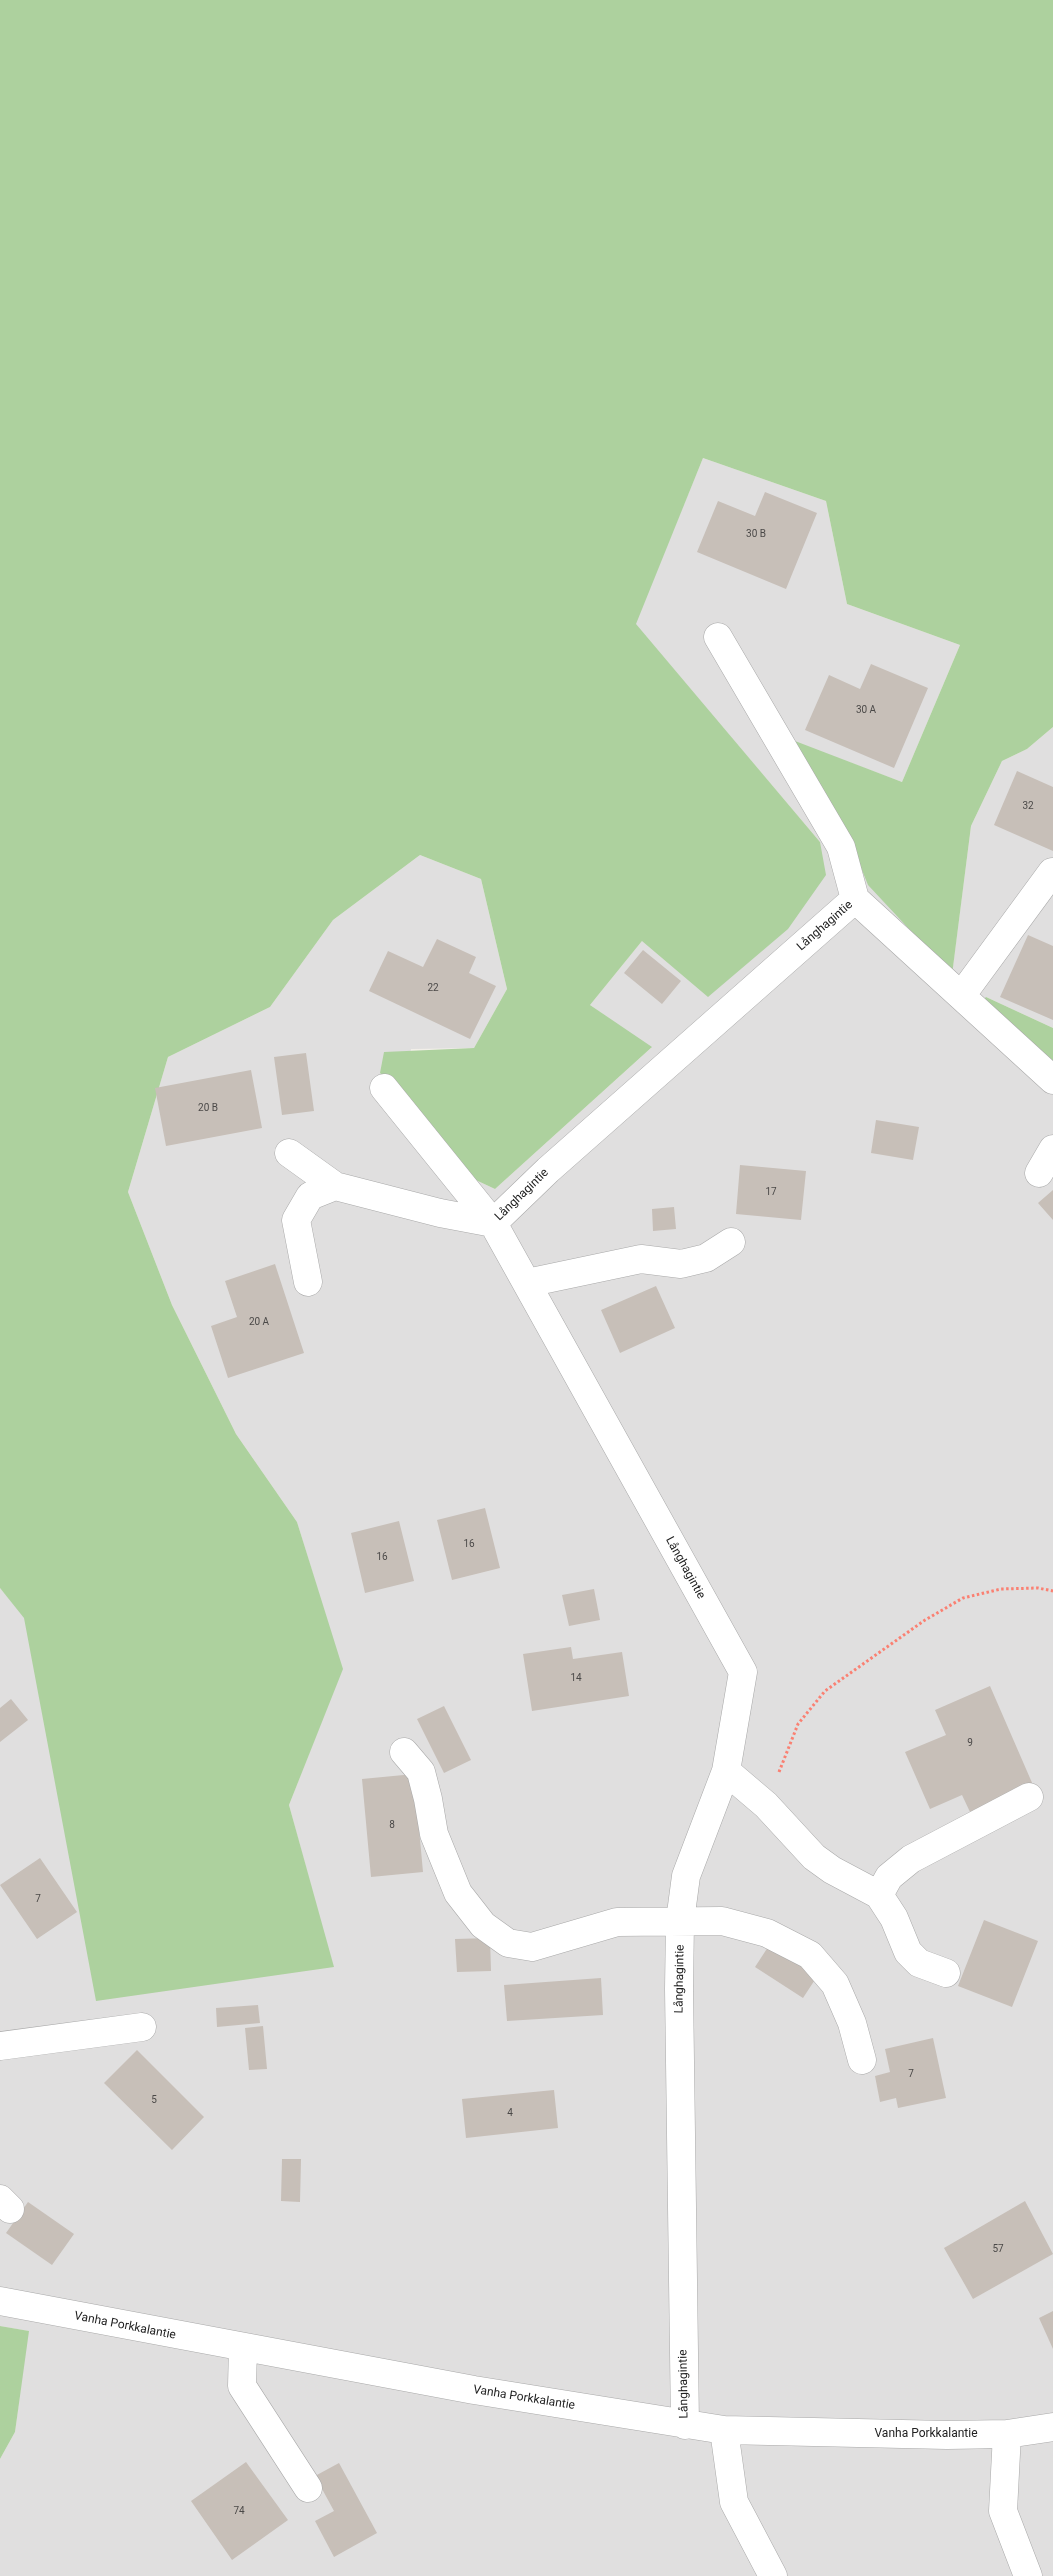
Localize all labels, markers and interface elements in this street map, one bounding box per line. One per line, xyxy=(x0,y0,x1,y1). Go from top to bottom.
house number: 30 B xyxy=(746,528,766,540)
house number: 30 A xyxy=(856,704,876,716)
house number: 32 xyxy=(1022,800,1034,812)
street label: Långhagintie xyxy=(794,898,856,954)
house number: 22 xyxy=(427,982,439,994)
house number: 20 B xyxy=(198,1102,218,1114)
street label: Långhagintie xyxy=(492,1166,552,1224)
house number: 17 xyxy=(765,1186,777,1198)
house number: 20 A xyxy=(249,1316,269,1328)
street label: Långhagintie xyxy=(662,1534,708,1602)
house number: 16 xyxy=(463,1538,475,1550)
house number: 16 xyxy=(376,1551,388,1563)
house number: 14 xyxy=(570,1672,582,1684)
house number: 9 xyxy=(967,1737,973,1749)
house number: 8 xyxy=(389,1819,395,1831)
house number: 7 xyxy=(35,1893,41,1905)
street label: Långhagintie xyxy=(672,1944,688,2014)
house number: 7 xyxy=(908,2068,914,2080)
house number: 5 xyxy=(151,2094,157,2106)
house number: 4 xyxy=(507,2107,513,2119)
house number: 57 xyxy=(992,2243,1004,2255)
street label: Vanha Porkkalantie xyxy=(73,2309,177,2343)
street label: Långhagintie xyxy=(676,2349,692,2419)
street label: Vanha Porkkalantie xyxy=(472,2383,576,2413)
street label: Vanha Porkkalantie xyxy=(874,2427,978,2441)
house number: 74 xyxy=(233,2505,245,2517)

